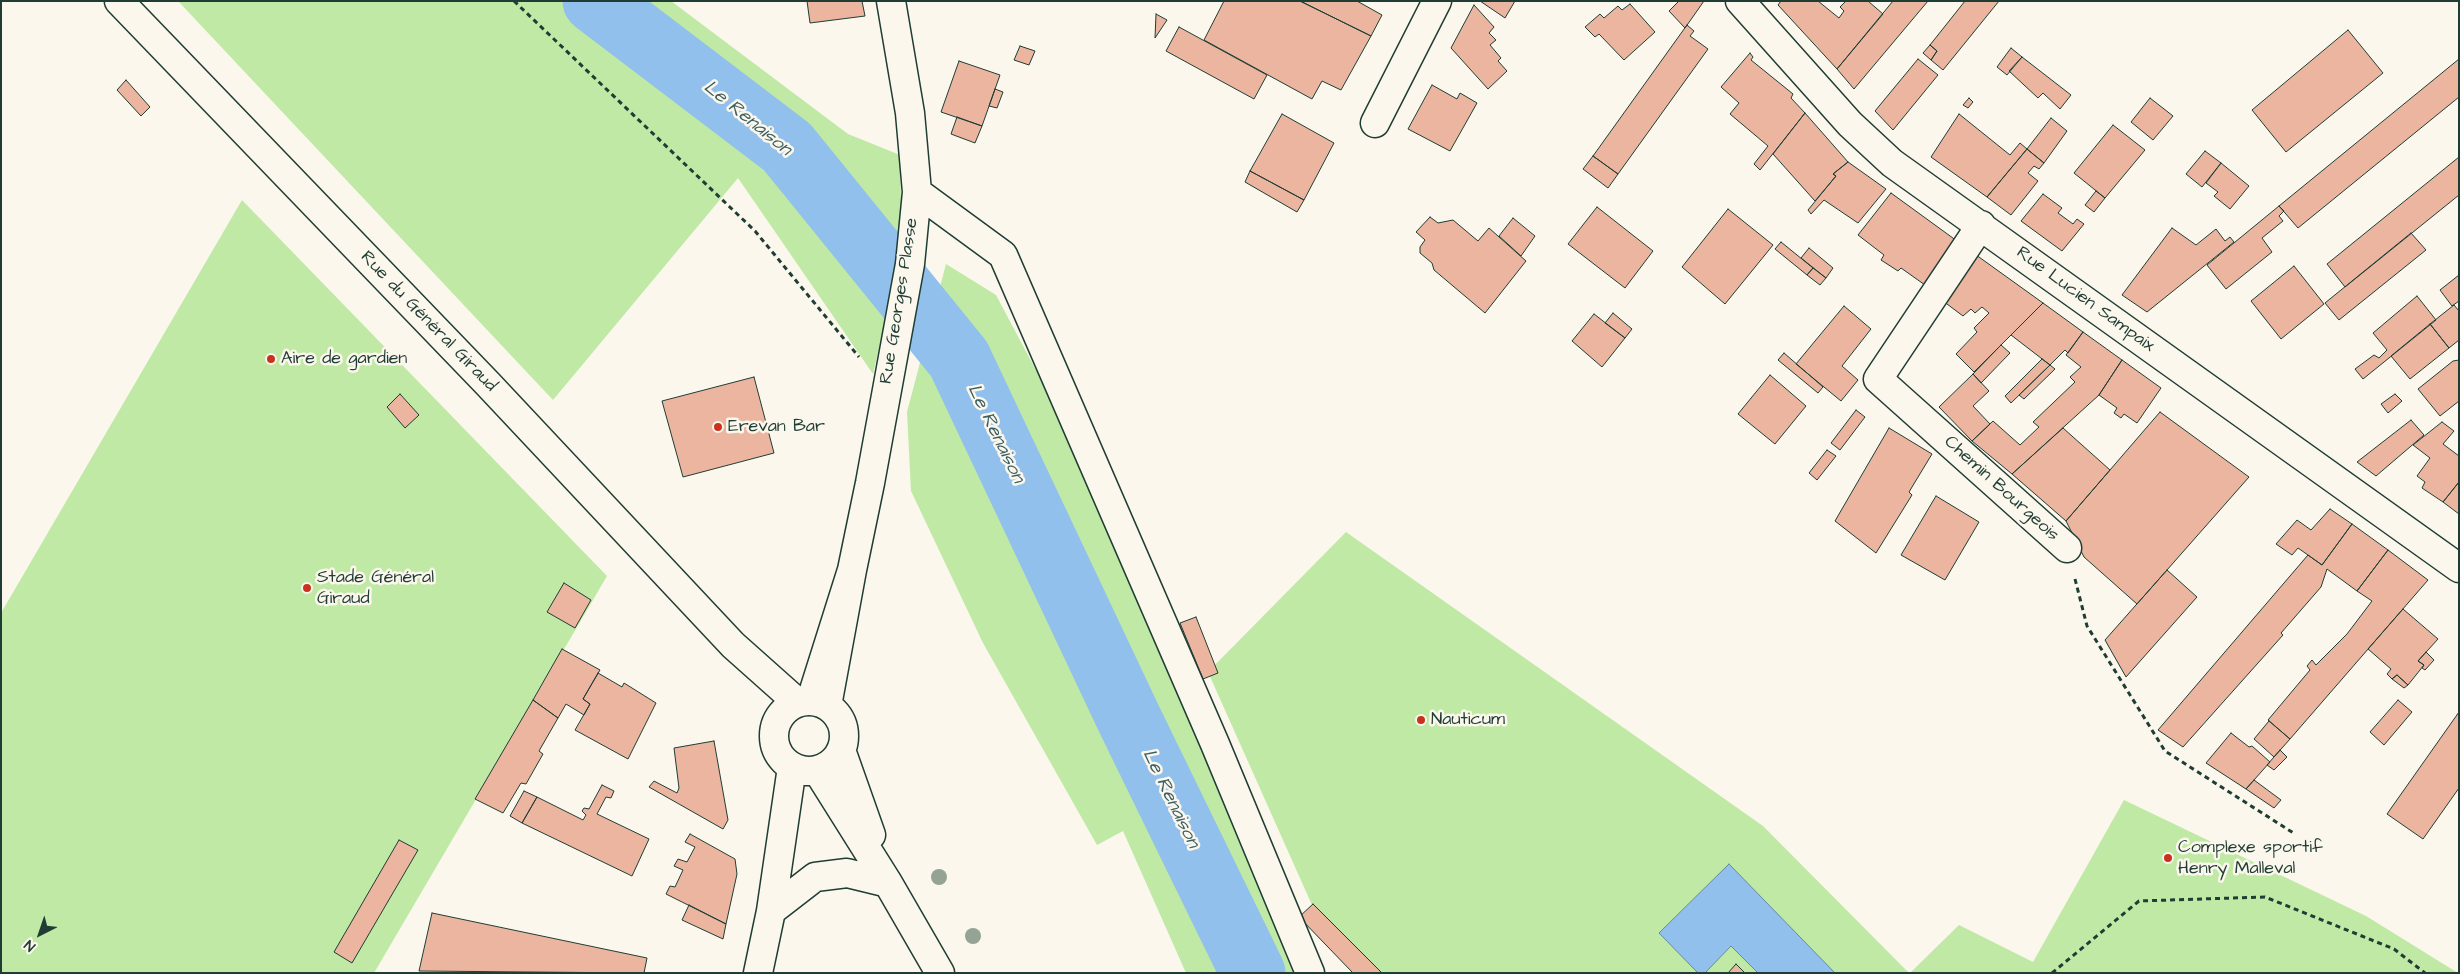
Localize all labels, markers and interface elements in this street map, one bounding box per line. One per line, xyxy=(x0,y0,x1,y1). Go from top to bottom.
water label: Le Renaison xyxy=(698,77,796,161)
street label: Rue Georges Plasse xyxy=(876,216,924,386)
street label: Rue Lucien Sampaix xyxy=(2012,243,2158,357)
street label: Rue du Général Giraud xyxy=(355,247,501,397)
place label: Aire de gardien xyxy=(281,348,407,370)
marker: Aire de gardien xyxy=(265,353,277,365)
water label: Le Renaison xyxy=(961,381,1029,487)
place label: Erevan Bar xyxy=(728,416,825,438)
marker: Erevan Bar xyxy=(712,421,724,433)
street label: Chemin Bourgeois xyxy=(1939,432,2063,546)
place label: Stade Général Giraud xyxy=(317,567,434,610)
marker: Stade Général Giraud xyxy=(301,582,313,594)
place label: Nauticum xyxy=(1431,709,1505,731)
marker: Nauticum xyxy=(1415,714,1427,726)
water label: Le Renaison xyxy=(1136,746,1204,852)
place label: Complexe sportif Henry Malleval xyxy=(2178,837,2323,880)
marker: Complexe sportif Henry Malleval xyxy=(2162,852,2174,864)
north arrow xyxy=(15,909,65,959)
text: N xyxy=(20,935,40,956)

